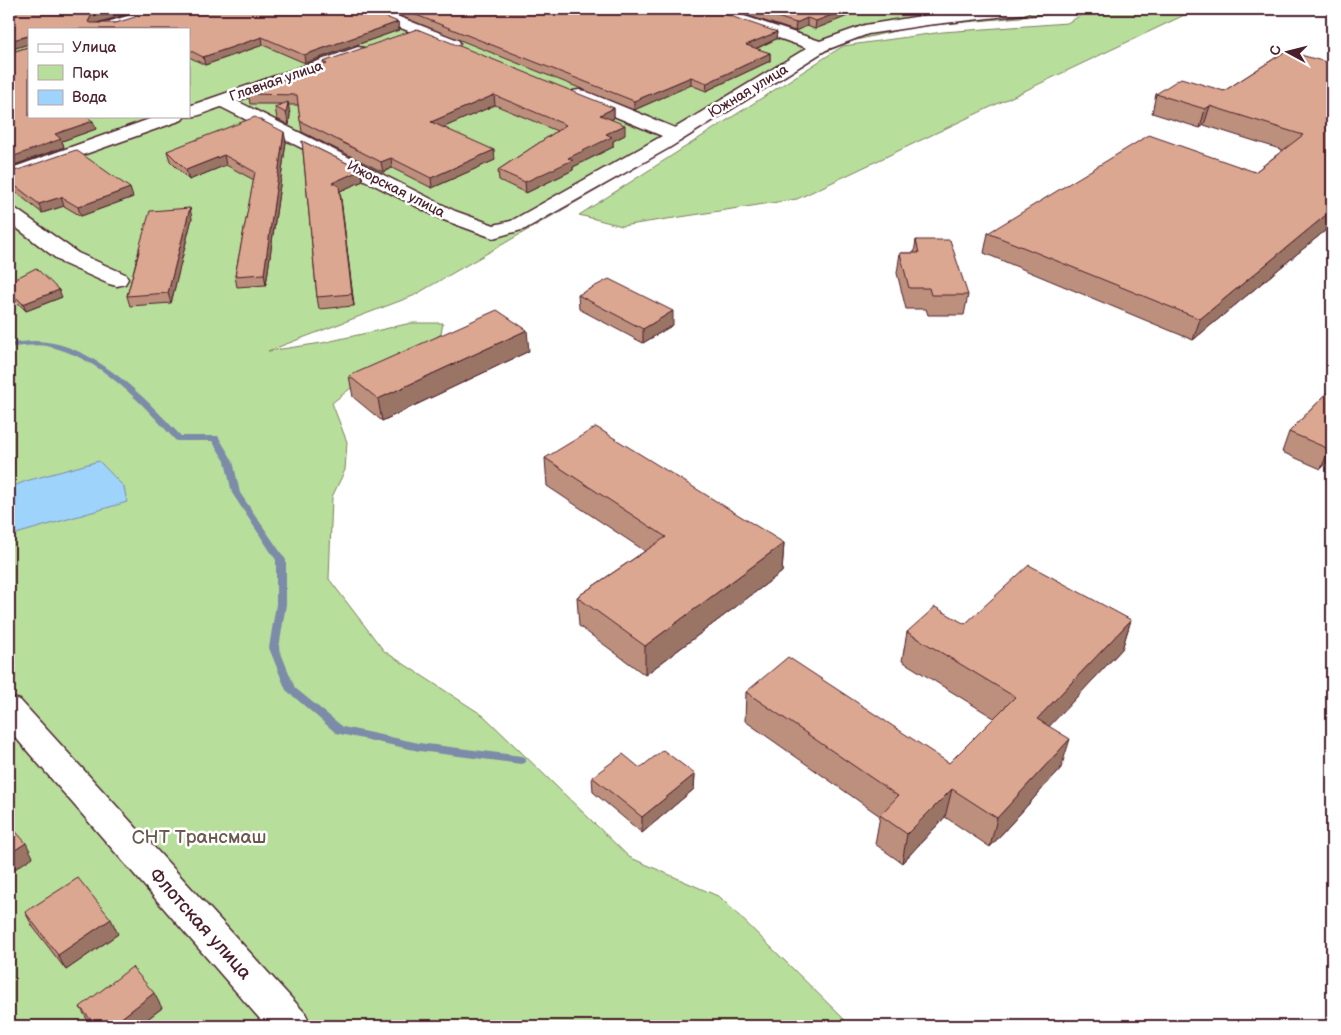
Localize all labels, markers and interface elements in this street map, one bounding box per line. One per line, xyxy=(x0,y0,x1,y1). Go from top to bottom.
legend xyxy=(28,28,190,118)
north arrow xyxy=(1264,28,1314,78)
text: Улица xyxy=(72,38,117,57)
text: С xyxy=(1267,44,1285,56)
street label: Главная улица xyxy=(227,57,326,105)
street label: Южная улица xyxy=(705,60,792,121)
text: Парк xyxy=(72,64,109,83)
text: Вода xyxy=(72,88,107,107)
street label: Ижорская улица xyxy=(344,157,448,221)
park label: СНТ Трансмаш xyxy=(132,826,266,849)
street label: Флотская улица xyxy=(144,864,256,984)

